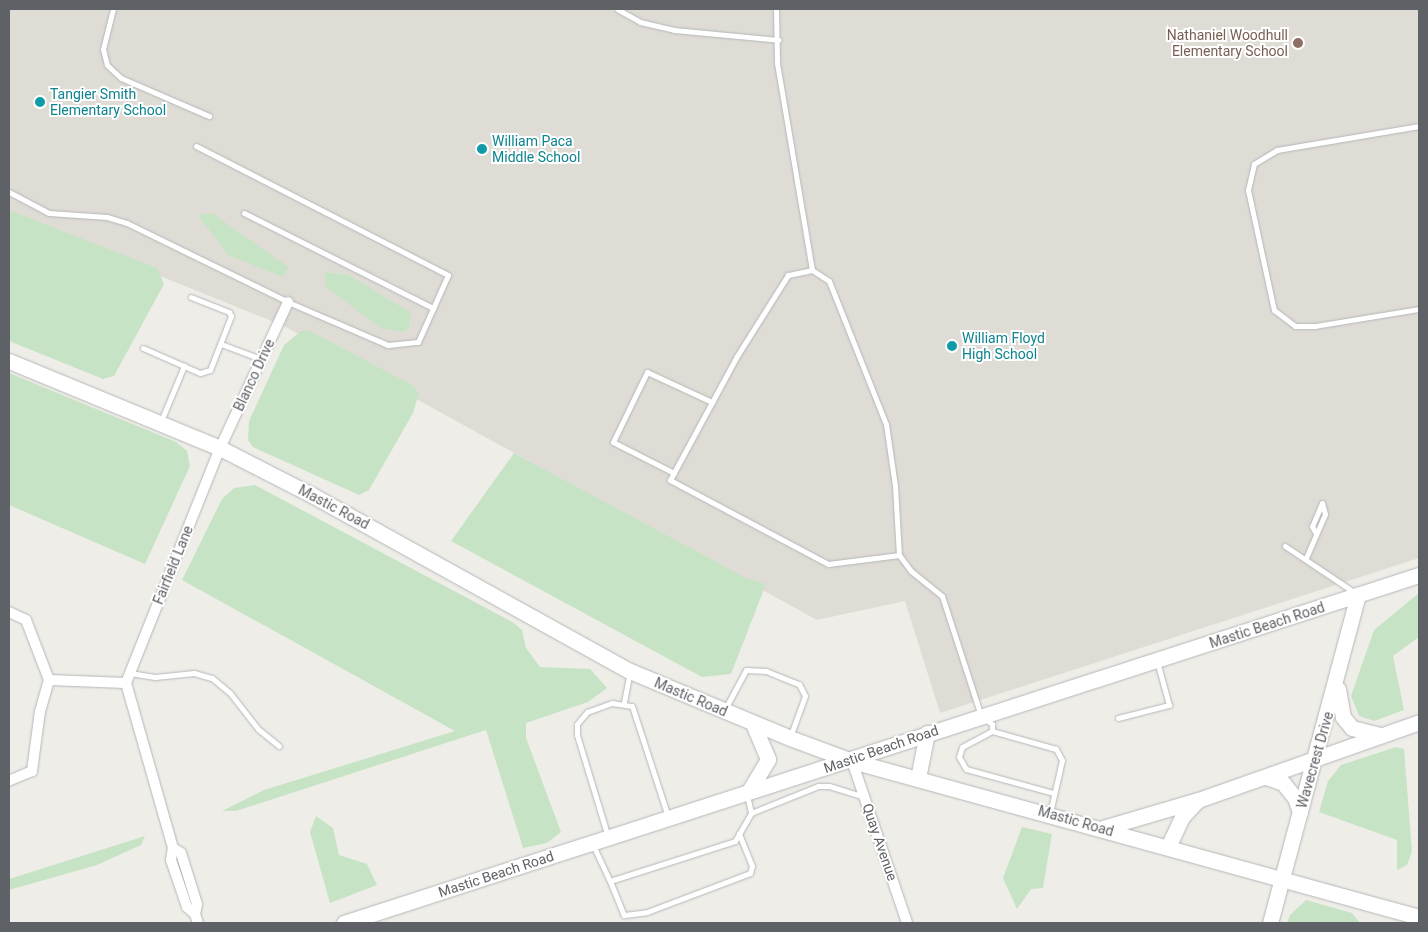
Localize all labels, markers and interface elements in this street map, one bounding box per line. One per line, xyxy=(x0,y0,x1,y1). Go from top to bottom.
place label: Nathaniel Woodhull Elementary School xyxy=(1167,27,1288,59)
marker: Nathaniel Woodhull Elementary School xyxy=(1292,37,1304,49)
place label: Tangier Smith Elementary School xyxy=(50,86,166,118)
marker: Tangier Smith Elementary School xyxy=(34,96,46,108)
place label: William Paca Middle School xyxy=(492,133,580,166)
marker: William Paca Middle School xyxy=(476,143,488,155)
place label: William Floyd High School xyxy=(962,330,1045,362)
street label: Blanco Drive xyxy=(230,336,278,414)
marker: William Floyd High School xyxy=(946,340,958,352)
street label: Mastic Road xyxy=(296,481,372,533)
street label: Fairfield Lane xyxy=(150,523,196,607)
street label: Mastic Beach Road xyxy=(1207,598,1327,652)
street label: Mastic Road xyxy=(652,674,730,720)
street label: Wavecrest Drive xyxy=(1293,710,1337,810)
street label: Mastic Beach Road xyxy=(821,721,941,777)
street label: Quay Avenue xyxy=(859,801,901,883)
street label: Mastic Road xyxy=(1036,802,1116,840)
street label: Mastic Beach Road xyxy=(436,847,556,901)

